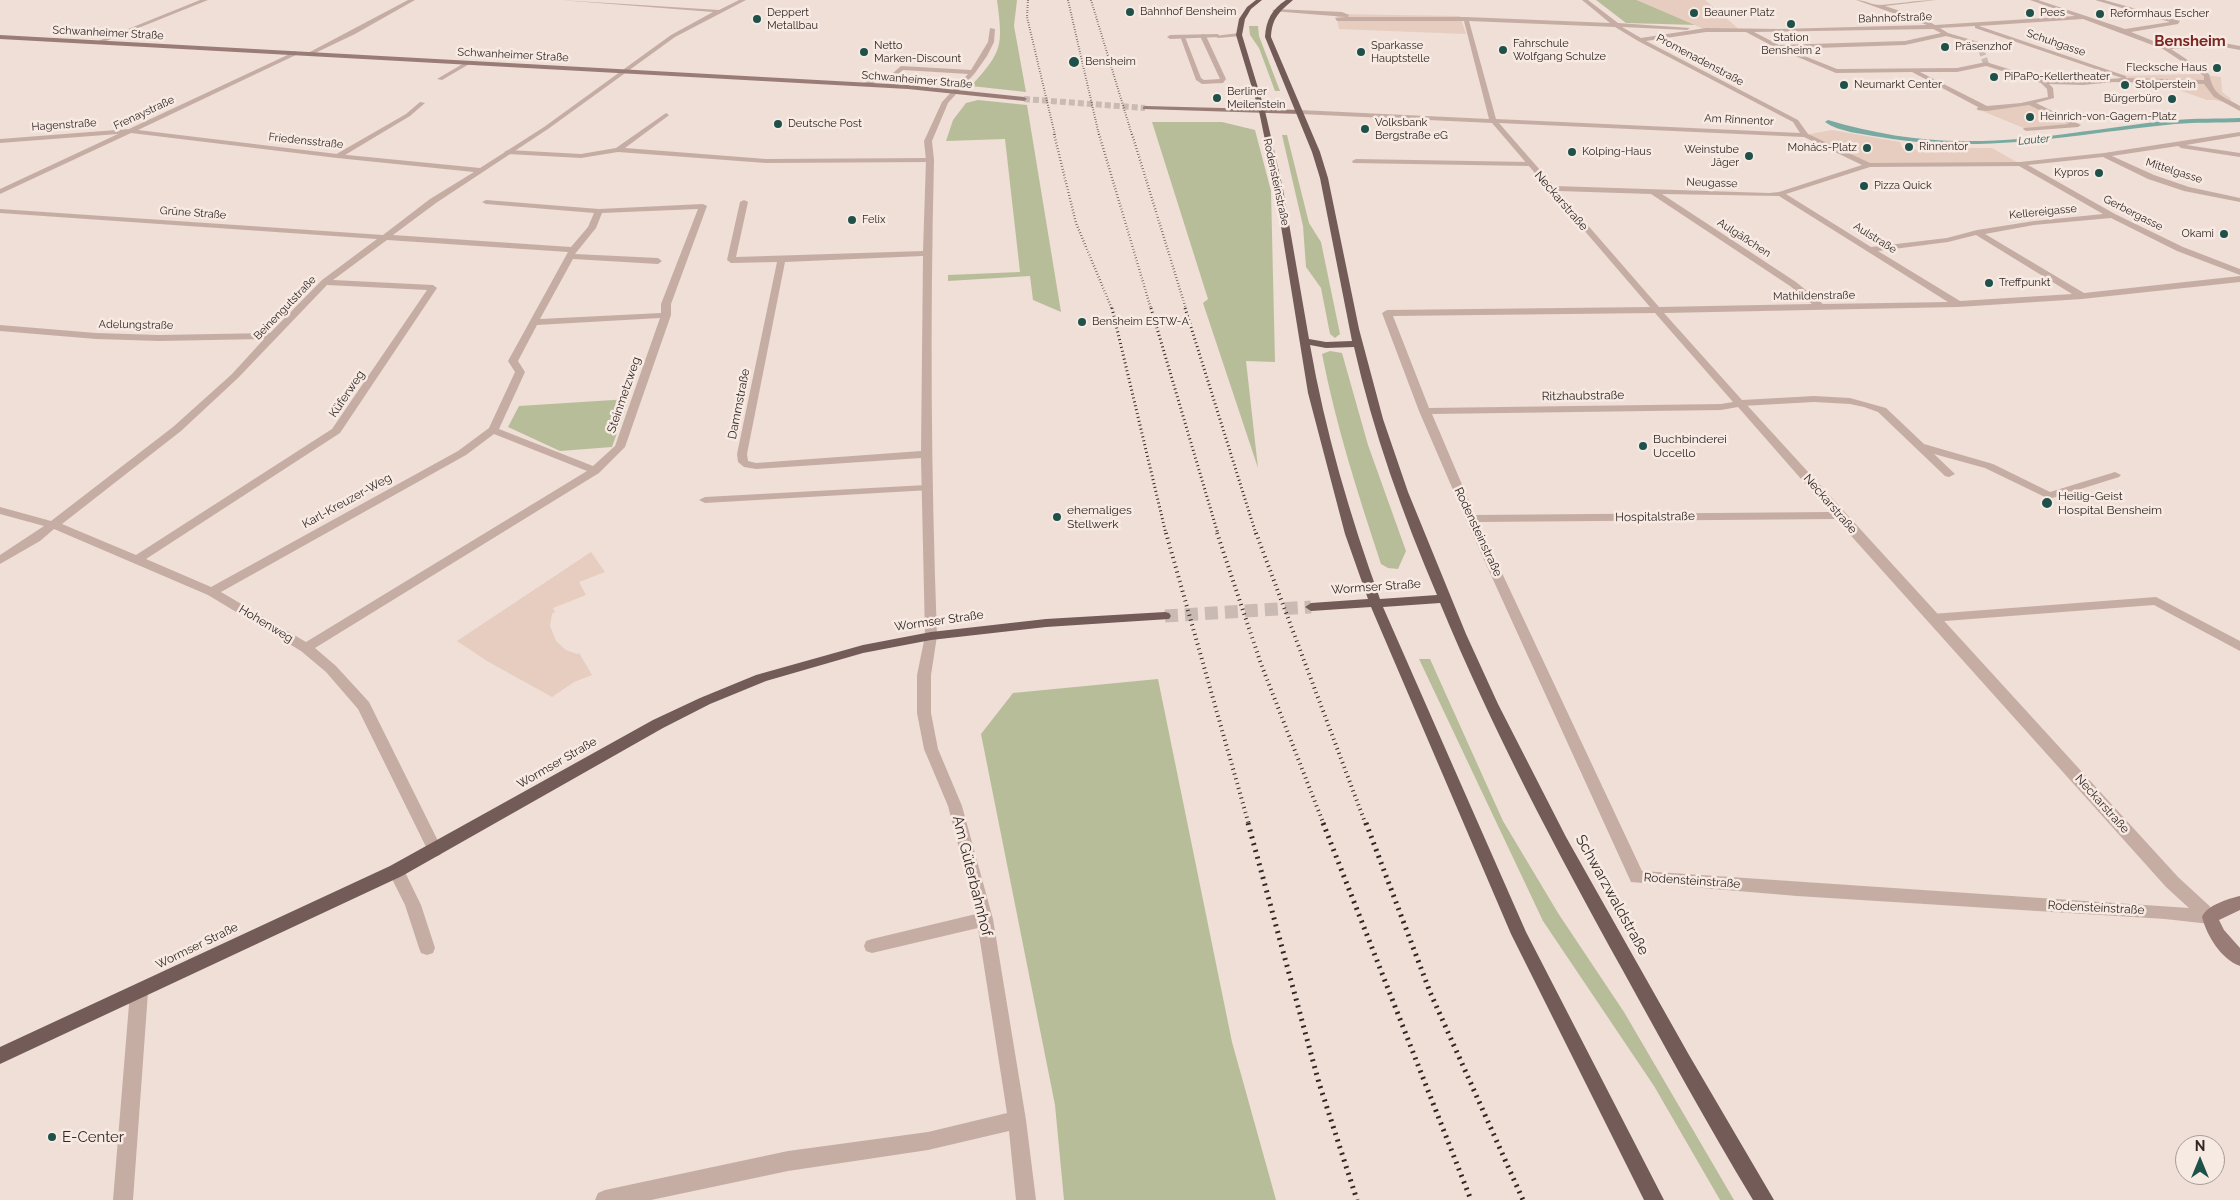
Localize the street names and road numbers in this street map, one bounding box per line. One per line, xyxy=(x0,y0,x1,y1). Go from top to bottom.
street label: Bahnhofstraße xyxy=(1858,10,1932,26)
street label: Schwanheimer Straße xyxy=(52,23,164,43)
street label: Schuhgasse xyxy=(2025,27,2087,59)
street label: Promenadenstraße xyxy=(1654,31,1746,89)
street label: Schwanheimer Straße xyxy=(457,45,569,65)
street label: Schwanheimer Straße xyxy=(861,69,973,91)
street label: Frenaystraße xyxy=(111,93,177,133)
street label: Am Rinnentor xyxy=(1704,112,1774,128)
street label: Hagenstraße xyxy=(31,116,97,134)
street label: Friedensstraße xyxy=(268,131,344,151)
street label: Rodensteinstraße xyxy=(1260,137,1292,227)
street label: Mittelgasse xyxy=(2144,156,2204,186)
street label: Neckarstraße xyxy=(1531,168,1591,234)
street label: Neugasse xyxy=(1686,176,1738,190)
street label: Gerbergasse xyxy=(2101,192,2165,234)
street label: Kellereigasse xyxy=(2008,202,2078,222)
street label: Grüne Straße xyxy=(159,204,227,222)
street label: Aulgäßchen xyxy=(1715,216,1773,260)
street label: Aulstraße xyxy=(1851,220,1899,256)
street label: Beinengutstraße xyxy=(251,273,319,343)
street label: Mathildenstraße xyxy=(1773,289,1855,303)
street label: Adelungstraße xyxy=(99,318,173,332)
street label: Steinmetzweg xyxy=(604,355,644,435)
street label: Küferweg xyxy=(326,368,368,420)
street label: Dammstraße xyxy=(725,368,753,440)
street label: Ritzhaubstraße xyxy=(1542,388,1624,404)
street label: Karl-Kreuzer-Weg xyxy=(300,470,394,532)
street label: Neckarstraße xyxy=(1800,471,1860,537)
street label: Rodensteinstraße xyxy=(1451,485,1505,579)
street label: Hospitalstraße xyxy=(1615,509,1695,525)
street label: Wormser Straße xyxy=(1331,577,1421,597)
street label: Hohenweg xyxy=(236,602,296,646)
street label: Wormser Straße xyxy=(894,608,984,634)
street label: Wormser Straße xyxy=(515,734,599,792)
street label: Neckarstraße xyxy=(2072,772,2132,836)
street label: Am Güterbahnhof xyxy=(948,814,996,938)
street label: Schwarzwaldstraße xyxy=(1571,832,1653,958)
street label: Rodensteinstraße xyxy=(1643,870,1741,892)
street label: Rodensteinstraße xyxy=(2047,898,2145,918)
street label: Wormser Straße xyxy=(153,920,241,972)

